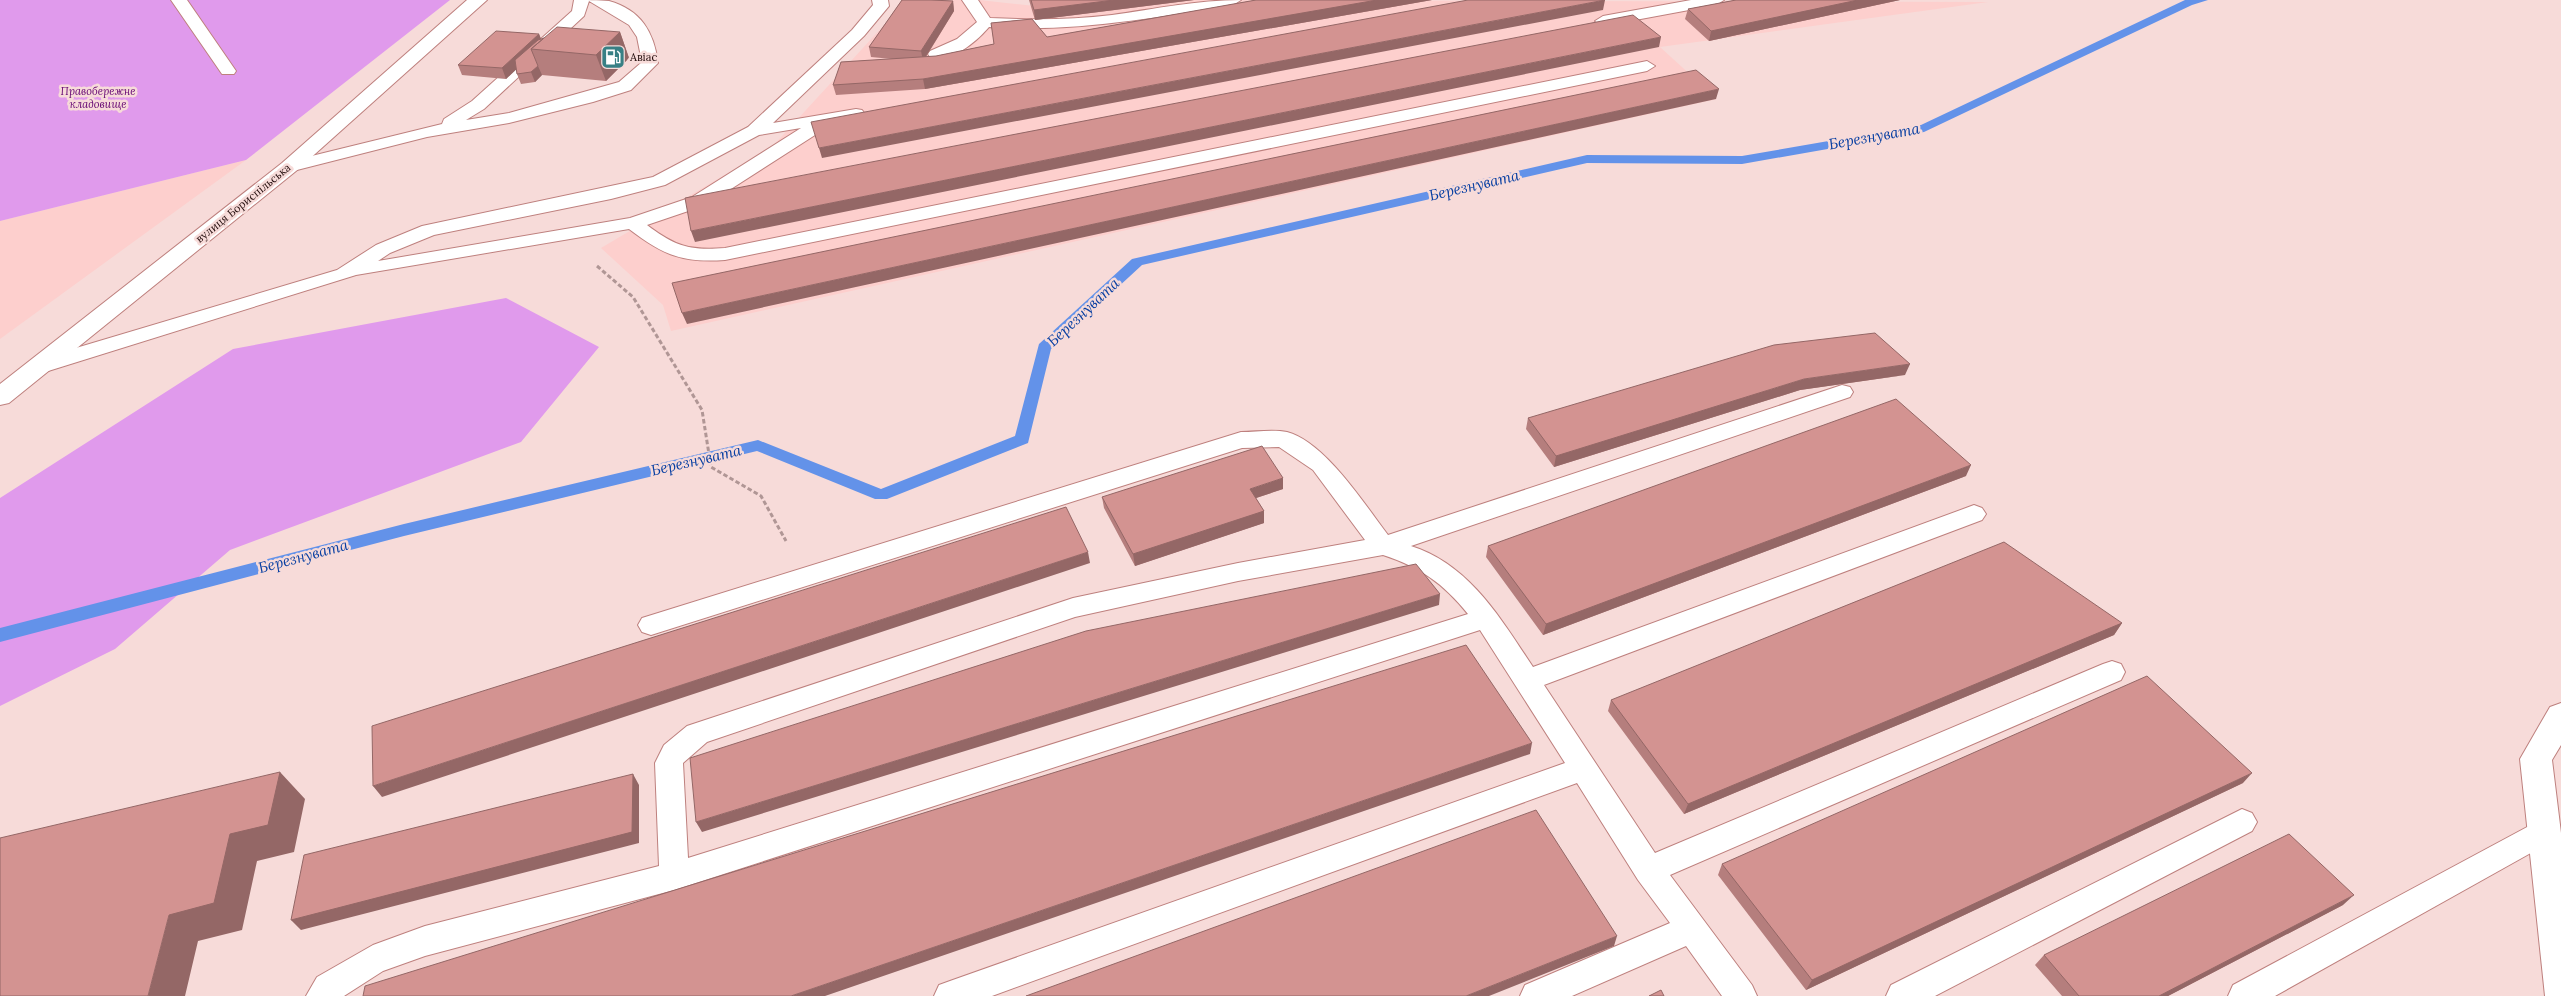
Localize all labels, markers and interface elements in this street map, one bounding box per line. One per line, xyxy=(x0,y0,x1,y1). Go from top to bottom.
fuel station icon: Авіас xyxy=(600,44,626,70)
place label: Авіас xyxy=(629,50,657,64)
park label: Правобережне кладовище xyxy=(60,84,136,111)
water label: Березнувата xyxy=(1827,119,1922,153)
street label: вулиця Бориспільська xyxy=(193,160,294,246)
water label: Березнувата xyxy=(1427,165,1522,205)
water label: Березнувата xyxy=(1043,273,1124,350)
water label: Березнувата xyxy=(649,440,744,480)
water label: Березнувата xyxy=(256,535,351,577)

